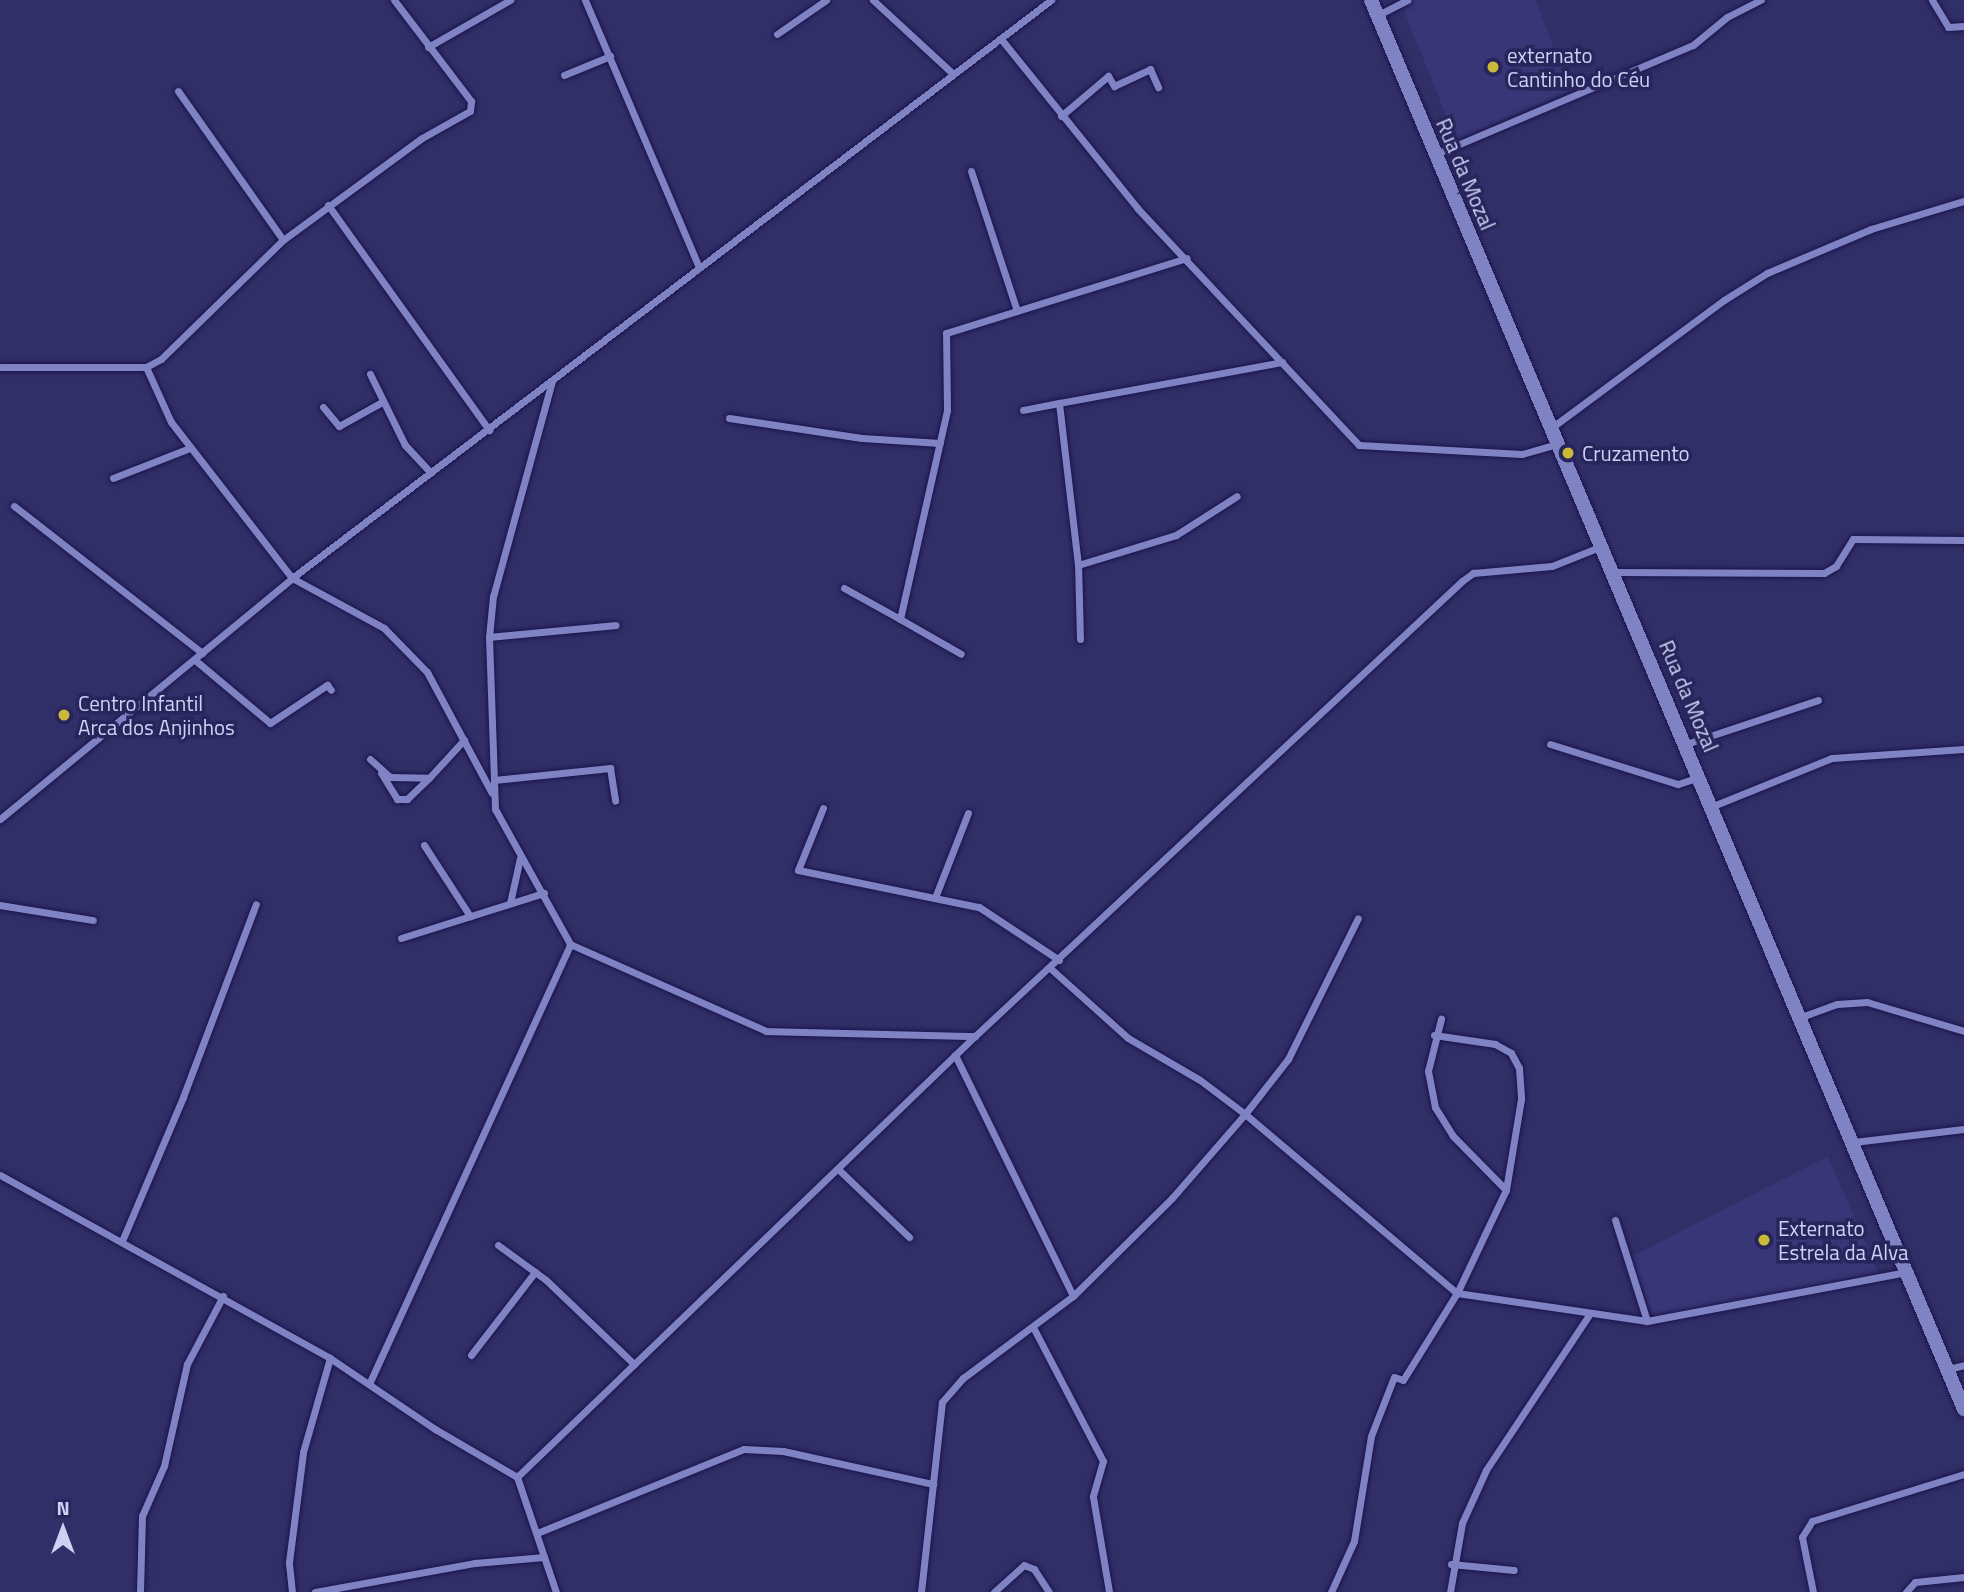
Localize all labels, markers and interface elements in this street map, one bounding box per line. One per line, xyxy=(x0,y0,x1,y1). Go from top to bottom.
place label: externato Cantinho do Céu xyxy=(1507,42,1650,92)
marker: externato Cantinho do Céu xyxy=(1485,59,1501,75)
street label: Rua da Mozal xyxy=(1431,114,1501,234)
place label: Cruzamento xyxy=(1582,440,1690,466)
marker: Cruzamento xyxy=(1560,445,1576,461)
street label: Rua da Mozal xyxy=(1654,636,1724,756)
place label: Centro Infantil Arca dos Anjinhos xyxy=(78,690,235,740)
marker: Centro Infantil Arca dos Anjinhos xyxy=(56,707,72,723)
place label: Externato Estrela da Alva xyxy=(1778,1215,1908,1265)
marker: Externato Estrela da Alva xyxy=(1756,1232,1772,1248)
text: N xyxy=(56,1493,70,1522)
north arrow xyxy=(28,1494,98,1564)

